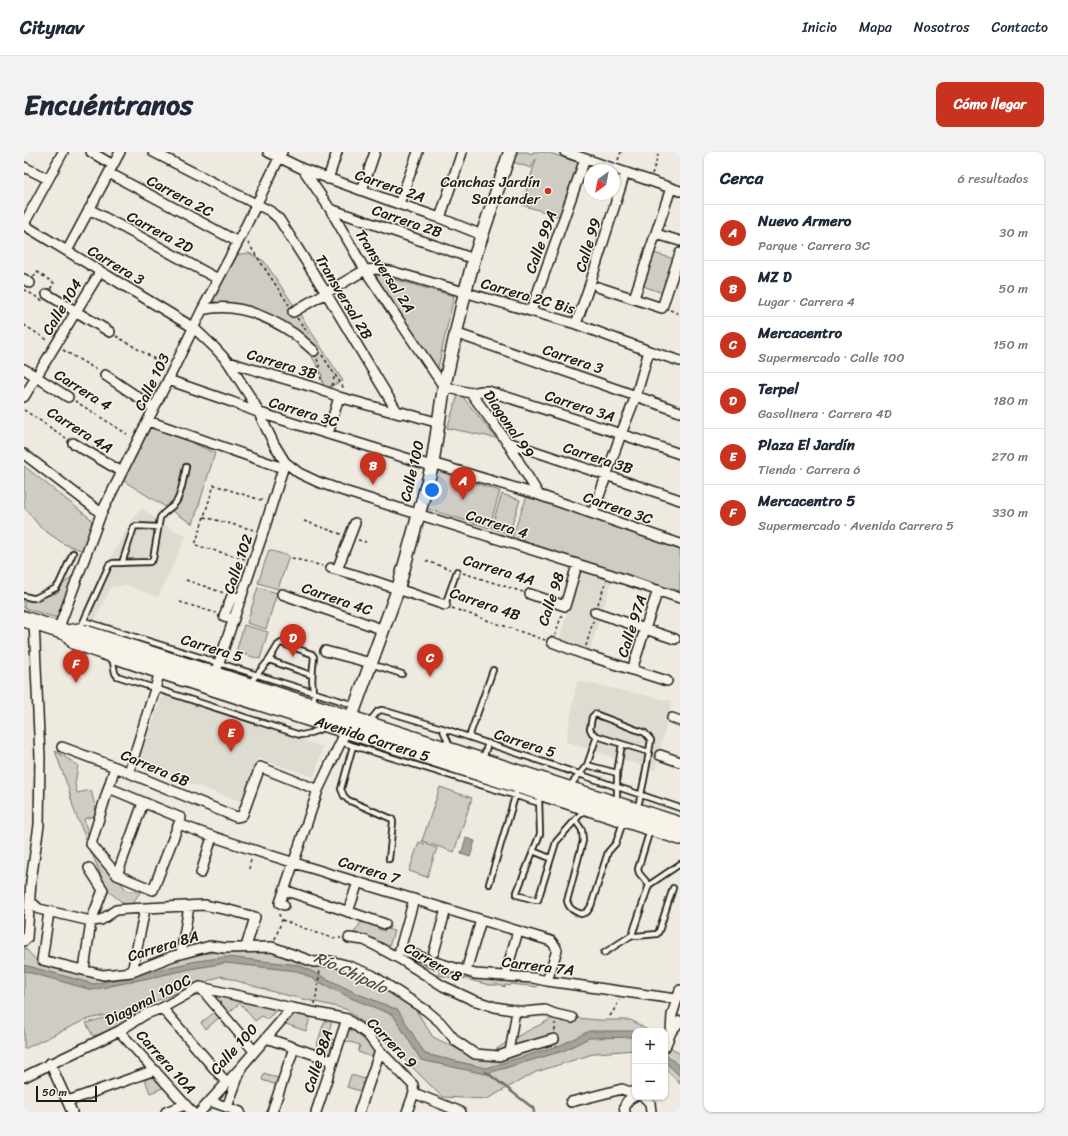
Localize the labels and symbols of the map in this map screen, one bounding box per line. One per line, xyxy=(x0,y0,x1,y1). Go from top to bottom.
street label: Carrera 2A xyxy=(351,162,429,210)
north arrow xyxy=(584,164,620,200)
street label: Carrera 2C xyxy=(142,168,219,225)
place label: Canchas Jardín Santander xyxy=(441,169,541,212)
marker: Canchas Jardín Santander xyxy=(543,186,553,196)
street label: Carrera 2B xyxy=(368,197,446,245)
street label: Carrera 2D xyxy=(122,204,198,260)
street label: Calle 99A xyxy=(518,207,564,277)
street label: Calle 99 xyxy=(567,215,609,275)
street label: Transversal 2A xyxy=(348,224,422,318)
street label: Carrera 3 xyxy=(82,238,150,292)
street label: Transversal 2B xyxy=(308,249,380,345)
street label: Carrera 2C Bis xyxy=(478,270,578,322)
street label: Calle 104 xyxy=(35,274,89,340)
street label: Carrera 3 xyxy=(539,336,607,382)
street label: Carrera 3B xyxy=(244,341,321,387)
street label: Calle 103 xyxy=(127,349,177,415)
street label: Carrera 4 xyxy=(49,362,117,418)
street label: Carrera 3A xyxy=(541,382,619,430)
street label: Diagonal 99 xyxy=(476,384,542,464)
street label: Carrera 3C xyxy=(266,389,343,435)
street label: Carrera 4A xyxy=(42,399,118,461)
street label: Carrera 3B xyxy=(560,434,637,482)
street label: Calle 100 xyxy=(392,438,432,504)
pin: B xyxy=(360,452,386,485)
pin: A xyxy=(450,467,476,500)
your location xyxy=(422,480,442,500)
street label: Carrera 3C xyxy=(580,484,657,532)
street label: Carrera 4 xyxy=(463,502,531,546)
street label: Calle 102 xyxy=(216,530,260,597)
street label: Carrera 4A xyxy=(460,547,538,593)
street label: Calle 98 xyxy=(530,569,572,629)
street label: Carrera 4C xyxy=(298,575,376,623)
street label: Carrera 4B xyxy=(446,580,524,628)
street label: Calle 97A xyxy=(610,591,654,661)
pin: D xyxy=(280,624,306,657)
street label: Carrera 5 xyxy=(178,626,246,670)
pin: C xyxy=(417,644,443,677)
pin: F xyxy=(63,650,89,683)
street label: Avenida Carrera 5 xyxy=(310,708,433,769)
pin: E xyxy=(218,719,244,752)
street label: Carrera 5 xyxy=(491,721,559,765)
street label: Carrera 6B xyxy=(117,742,194,794)
street label: Carrera 7 xyxy=(335,848,404,892)
street label: Carrera 8A xyxy=(124,923,202,969)
street label: Carrera 8 xyxy=(399,935,467,989)
water label: Río Chipalo xyxy=(309,943,394,1003)
street label: Carrera 7A xyxy=(500,949,576,983)
street label: Diagonal 100C xyxy=(100,967,196,1033)
street label: Carrera 9 xyxy=(361,1011,423,1075)
street label: Calle 100 xyxy=(203,1017,265,1081)
street label: Carrera 10A xyxy=(129,1023,203,1101)
street label: Calle 98A xyxy=(296,1026,340,1096)
scale bar xyxy=(36,1084,97,1103)

